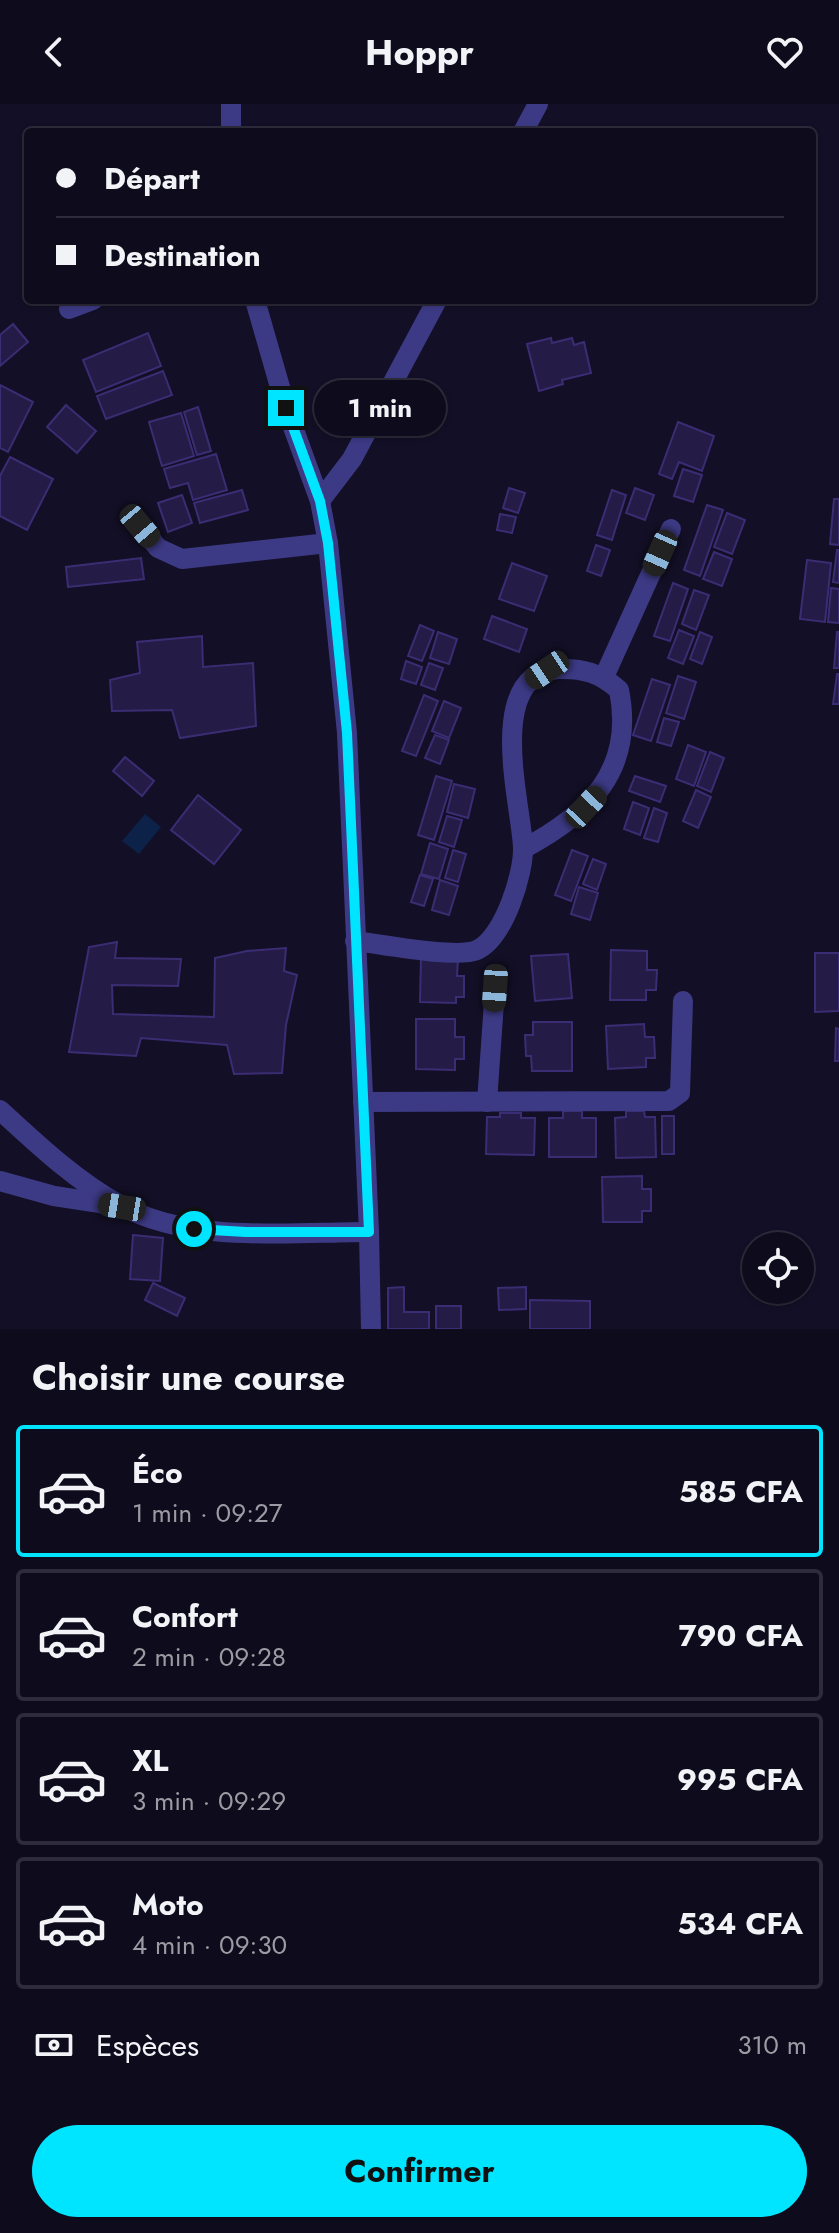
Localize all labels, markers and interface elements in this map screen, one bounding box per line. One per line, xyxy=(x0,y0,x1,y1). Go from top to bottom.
text: Hoppr xyxy=(365,26,474,78)
icon: back xyxy=(32,30,76,74)
icon: heart xyxy=(763,30,807,74)
text: Départ xyxy=(104,157,200,200)
text: Destination xyxy=(104,234,261,277)
callout: 1 min xyxy=(314,380,446,436)
text: 1 min xyxy=(348,389,412,427)
route end xyxy=(268,390,304,426)
car xyxy=(115,500,165,552)
car xyxy=(639,526,681,580)
car xyxy=(520,647,574,693)
car xyxy=(561,781,611,833)
car xyxy=(481,963,509,1013)
car xyxy=(96,1191,148,1223)
route start xyxy=(176,1211,212,1247)
map controls xyxy=(742,1232,814,1304)
button: locate xyxy=(742,1232,814,1304)
text: Choisir une course xyxy=(32,1351,345,1403)
text: Éco xyxy=(132,1451,183,1494)
icon: car xyxy=(36,1455,108,1527)
text: 585 CFA xyxy=(679,1470,803,1513)
text: 1 min · 09:27 xyxy=(132,1494,282,1532)
text: Confort xyxy=(132,1595,238,1638)
icon: car xyxy=(36,1599,108,1671)
text: 790 CFA xyxy=(678,1614,803,1657)
text: 2 min · 09:28 xyxy=(132,1638,286,1676)
text: XL xyxy=(132,1739,168,1782)
icon: car xyxy=(36,1743,108,1815)
text: 995 CFA xyxy=(677,1758,803,1801)
text: 3 min · 09:29 xyxy=(132,1782,286,1820)
text: Moto xyxy=(132,1883,204,1926)
icon: car xyxy=(36,1887,108,1959)
text: 534 CFA xyxy=(678,1902,803,1945)
text: 4 min · 09:30 xyxy=(132,1926,287,1964)
icon: cash xyxy=(32,2023,76,2067)
text: Espèces xyxy=(96,2024,199,2067)
text: 310 m xyxy=(737,2026,807,2064)
button: Confirmer xyxy=(32,2125,807,2217)

